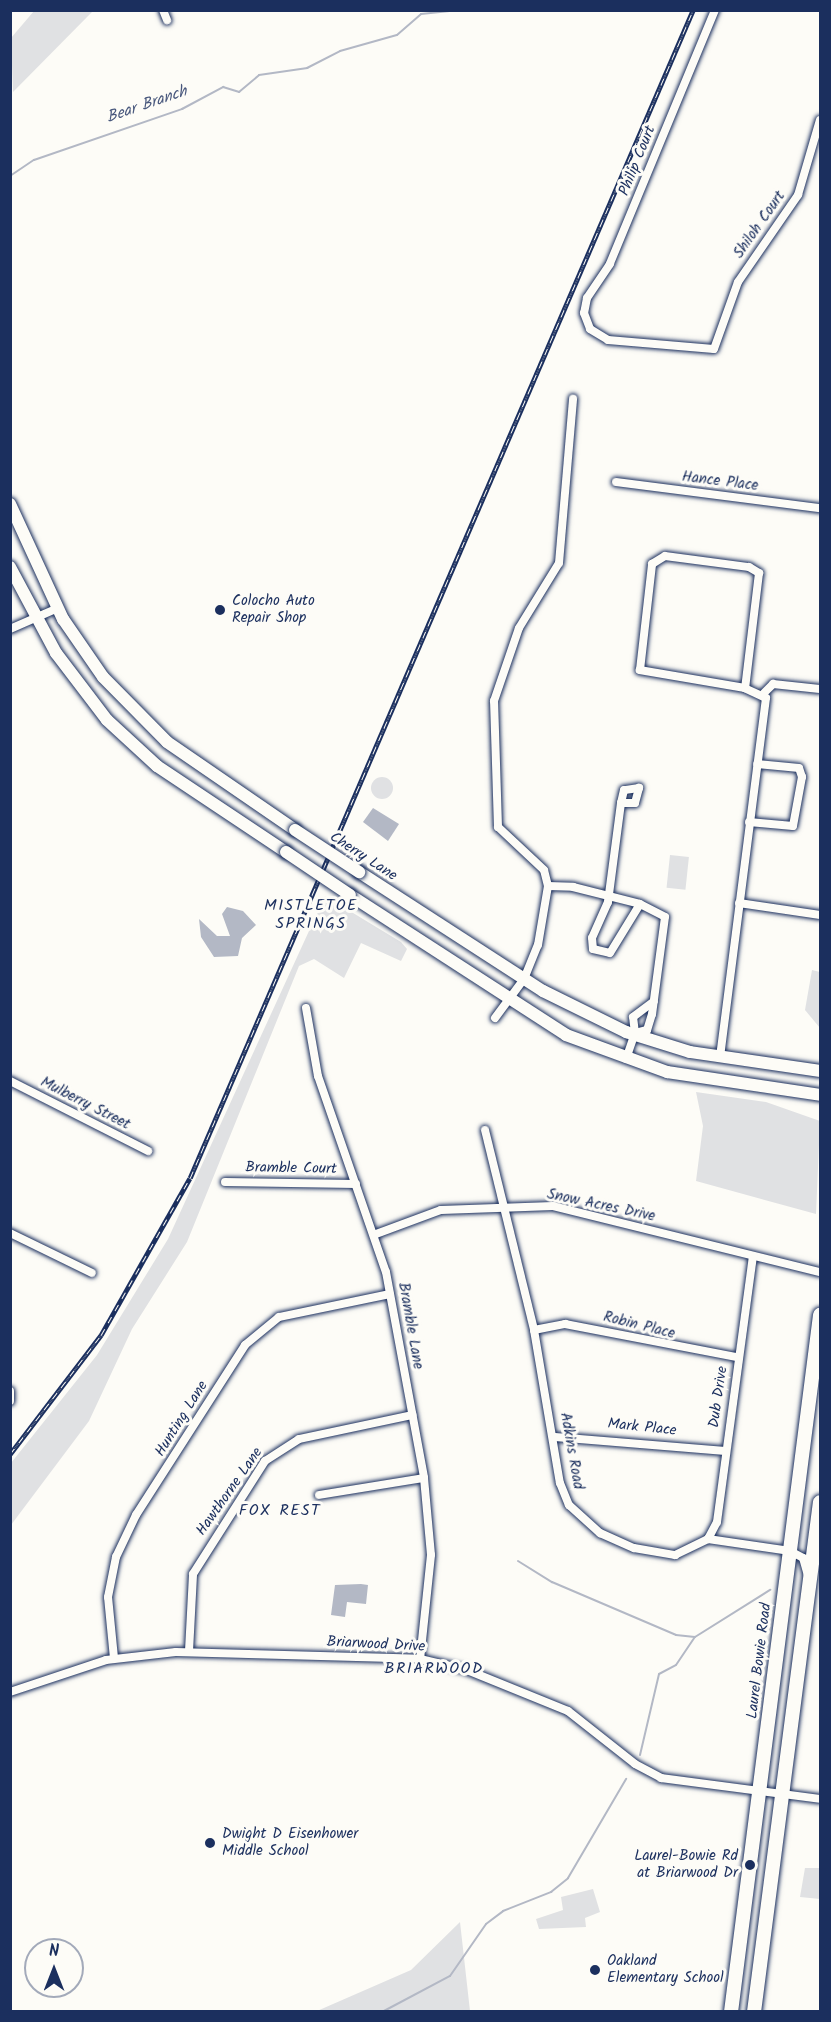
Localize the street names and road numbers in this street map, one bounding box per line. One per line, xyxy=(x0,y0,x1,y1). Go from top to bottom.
street label: Philip Court xyxy=(616,123,660,199)
street label: Shiloh Court xyxy=(730,188,790,262)
street label: Hance Place xyxy=(681,468,759,496)
street label: Cherry Lane xyxy=(326,829,400,885)
street label: Mulberry Street xyxy=(37,1074,133,1134)
street label: Bramble Court xyxy=(245,1159,337,1179)
street label: Snow Acres Drive xyxy=(545,1186,657,1226)
street label: Bramble Lane xyxy=(394,1281,426,1371)
street label: Robin Place xyxy=(601,1308,677,1344)
street label: Dub Drive xyxy=(706,1365,732,1429)
street label: Hunting Lane xyxy=(152,1378,212,1460)
street label: Adkins Road xyxy=(555,1411,587,1491)
street label: Mark Place xyxy=(607,1415,677,1441)
street label: Hawthorne Lane xyxy=(193,1444,267,1540)
street label: Laurel Bowie Road xyxy=(744,1602,776,1720)
street label: Briarwood Drive xyxy=(326,1633,426,1657)

